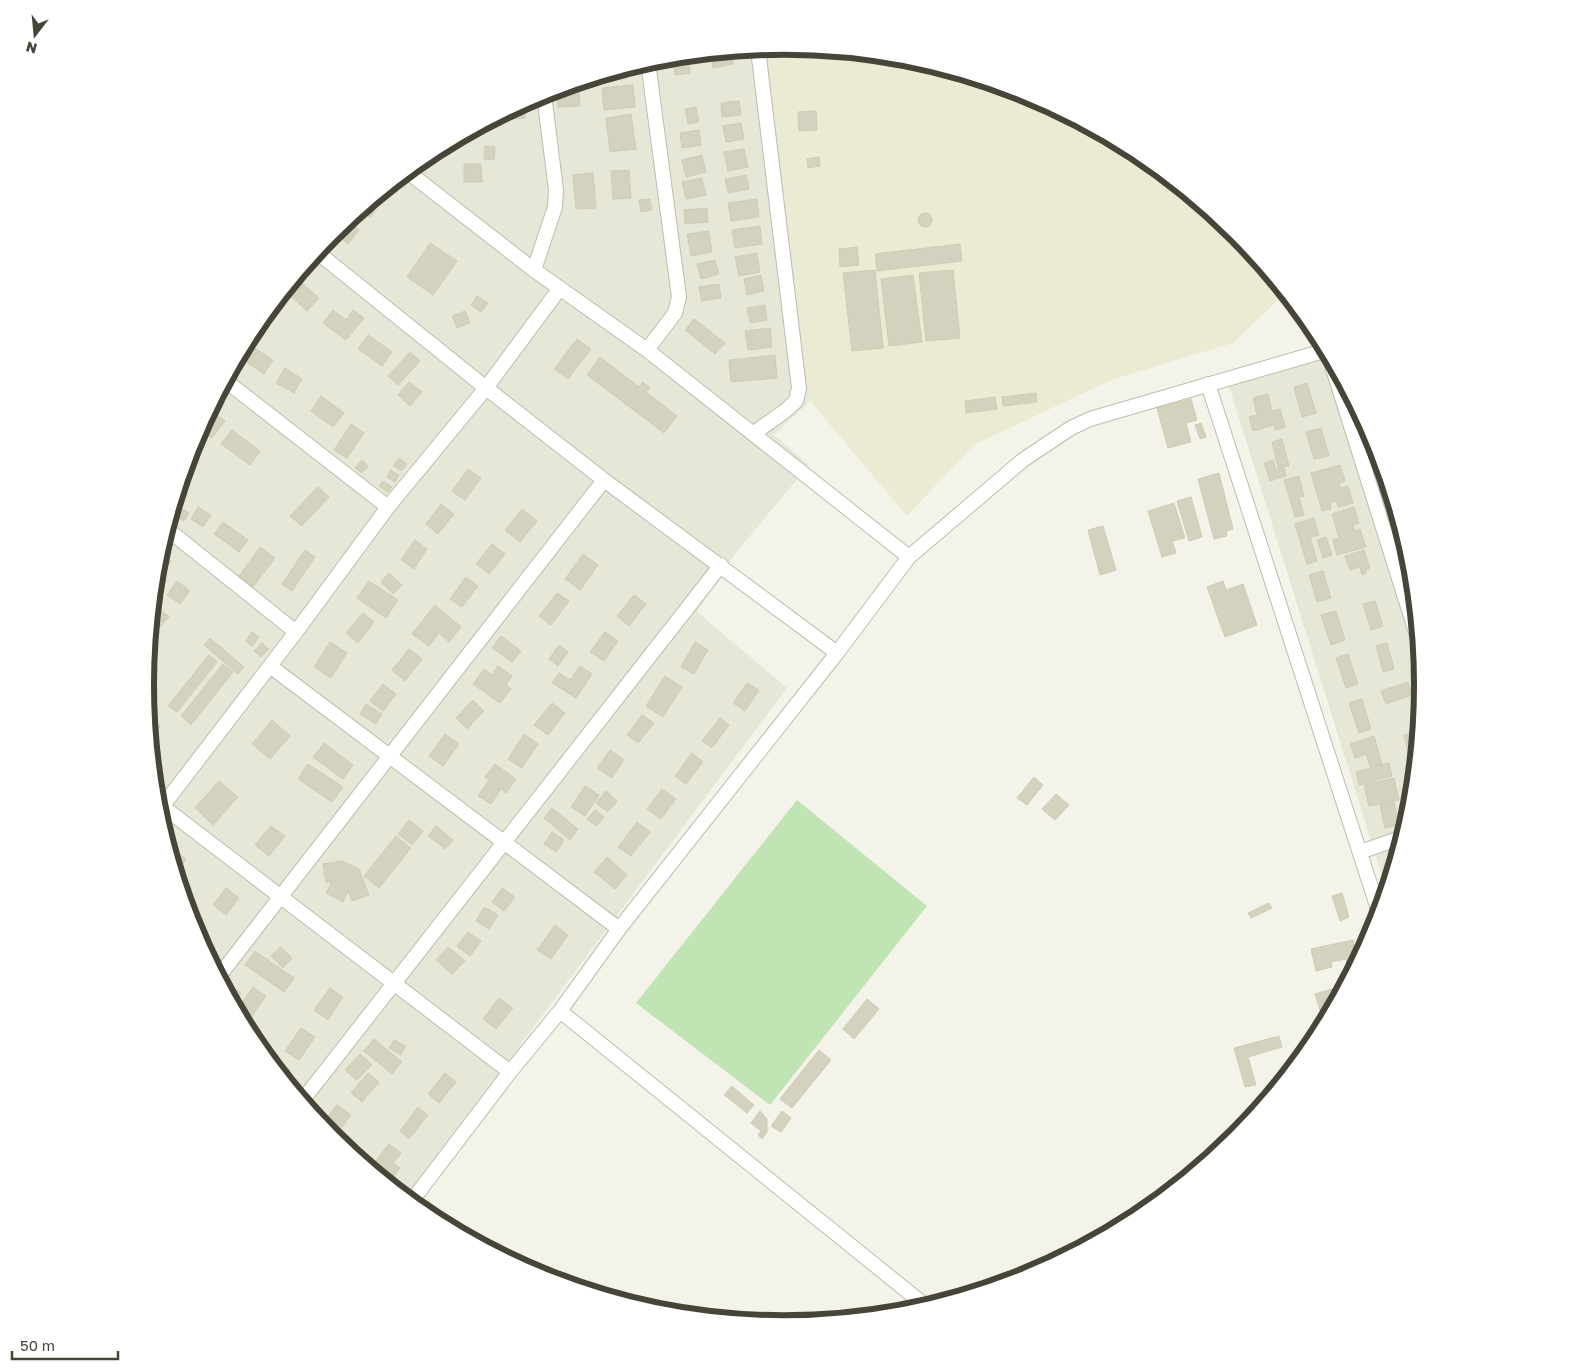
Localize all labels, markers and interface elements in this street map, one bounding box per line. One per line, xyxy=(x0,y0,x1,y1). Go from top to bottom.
north arrow xyxy=(10,10,60,60)
text: N xyxy=(24,38,39,58)
scale bar xyxy=(12,1328,119,1360)
text: 50 m xyxy=(20,1336,55,1354)

